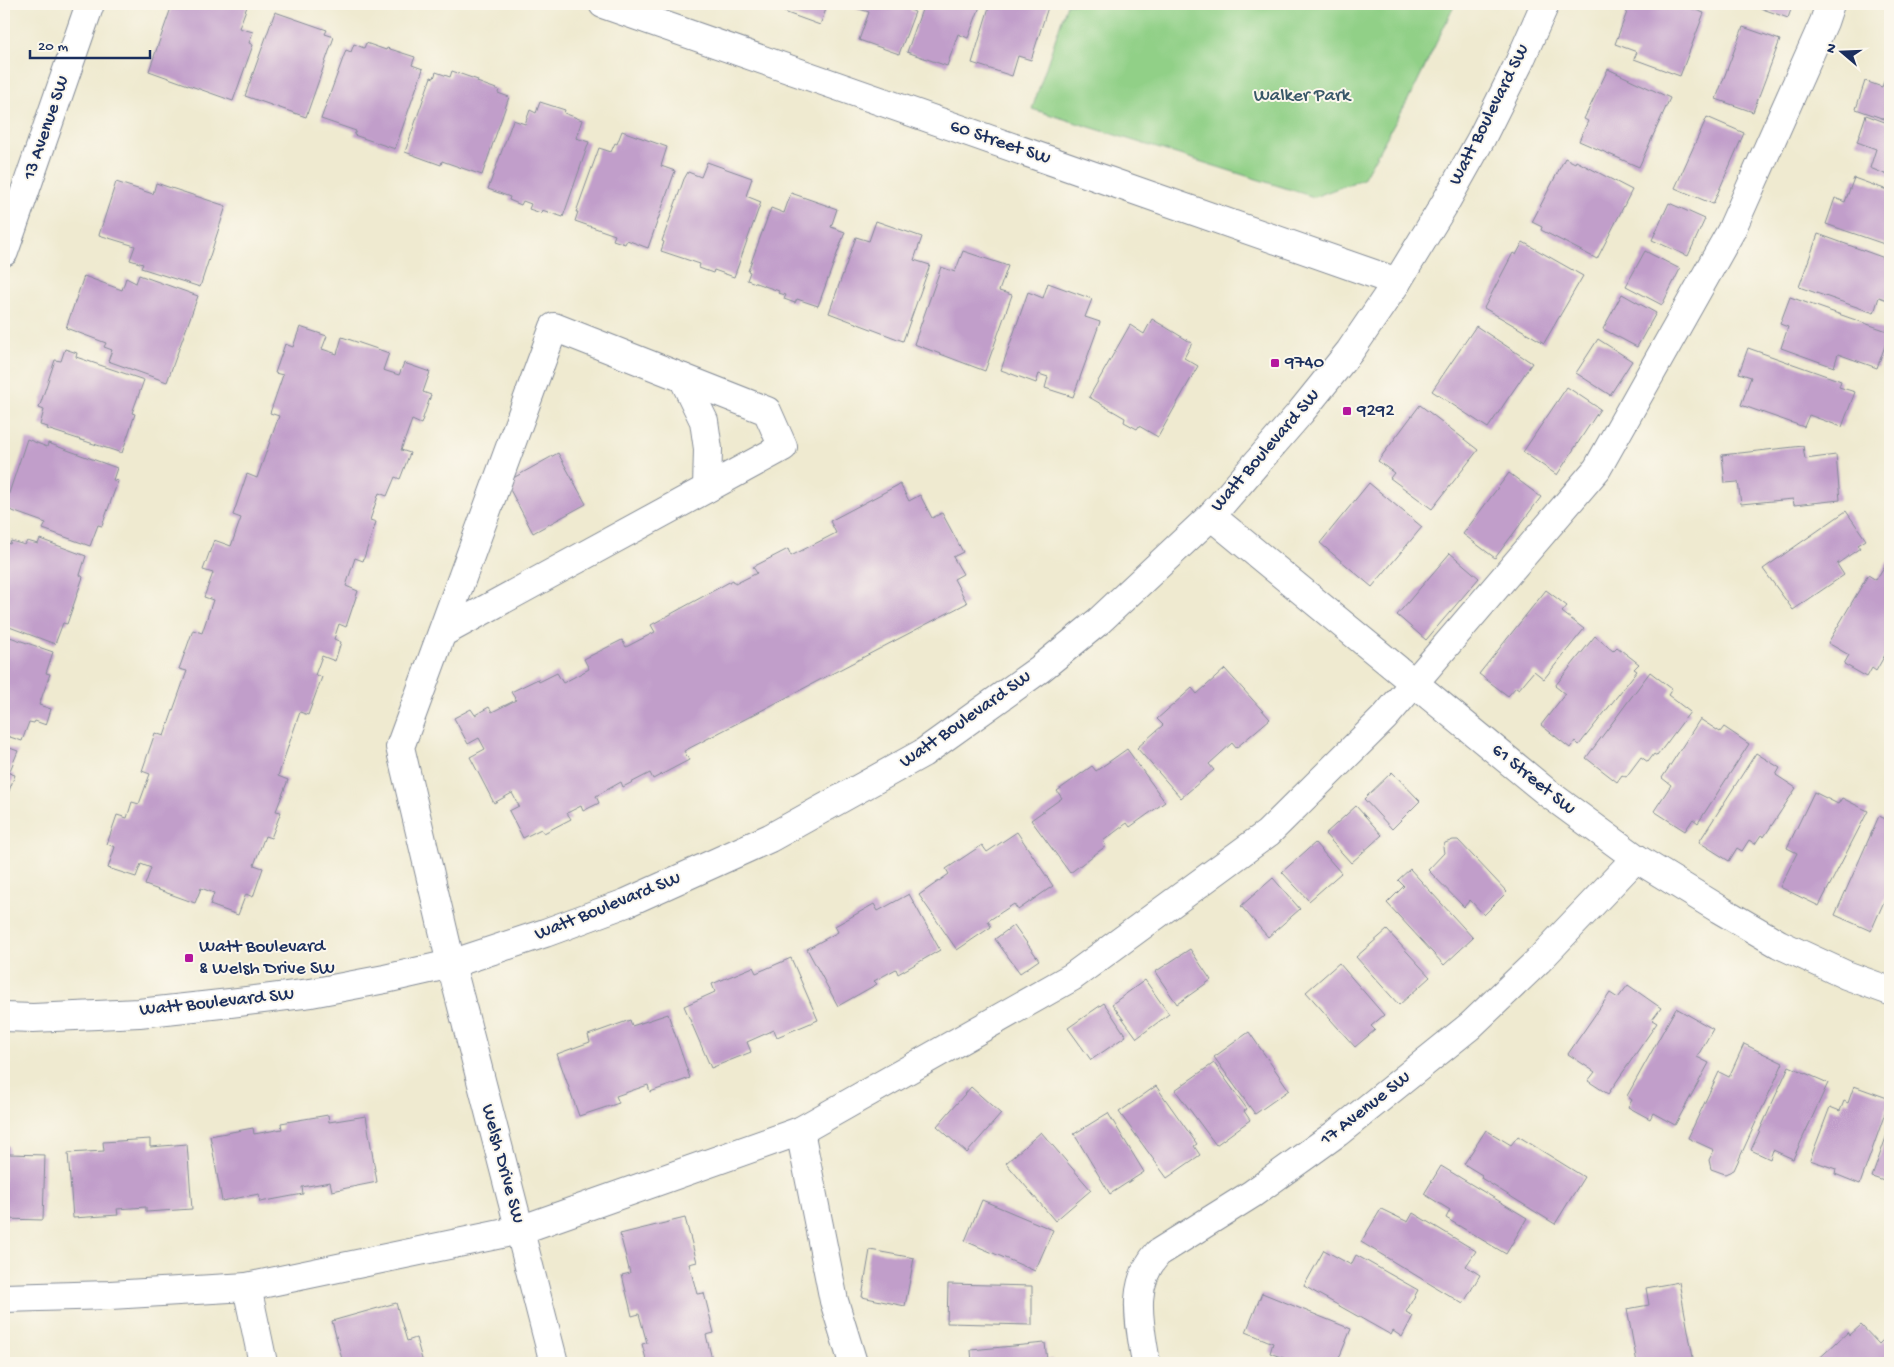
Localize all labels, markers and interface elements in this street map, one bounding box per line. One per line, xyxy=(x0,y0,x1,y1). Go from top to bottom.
scale bar xyxy=(30,28,150,60)
north arrow xyxy=(1816,28,1866,78)
text: 20 m xyxy=(38,38,68,56)
street label: Watt Boulevard SW xyxy=(1444,41,1536,189)
text: N xyxy=(1823,41,1842,56)
street label: 13 Avenue SW xyxy=(18,73,76,184)
park label: Walker Park xyxy=(1254,85,1352,108)
street label: 60 Street SW xyxy=(947,115,1053,171)
place label: 9740 xyxy=(1284,352,1324,375)
marker: 9740 xyxy=(1269,357,1281,369)
street label: Watt Boulevard SW xyxy=(1206,385,1326,517)
place label: 9292 xyxy=(1356,400,1395,423)
marker: 9292 xyxy=(1341,405,1353,417)
street label: Watt Boulevard SW xyxy=(896,666,1036,774)
street label: 61 Street SW xyxy=(1486,739,1580,821)
street label: Watt Boulevard SW xyxy=(532,867,684,947)
place label: Watt Boulevard & Welsh Drive SW xyxy=(199,936,335,981)
marker: Watt Boulevard & Welsh Drive SW xyxy=(183,952,195,964)
street label: Watt Boulevard SW xyxy=(138,983,296,1023)
street label: 17 Avenue SW xyxy=(1315,1066,1416,1152)
street label: Welsh Drive SW xyxy=(475,1102,529,1226)

